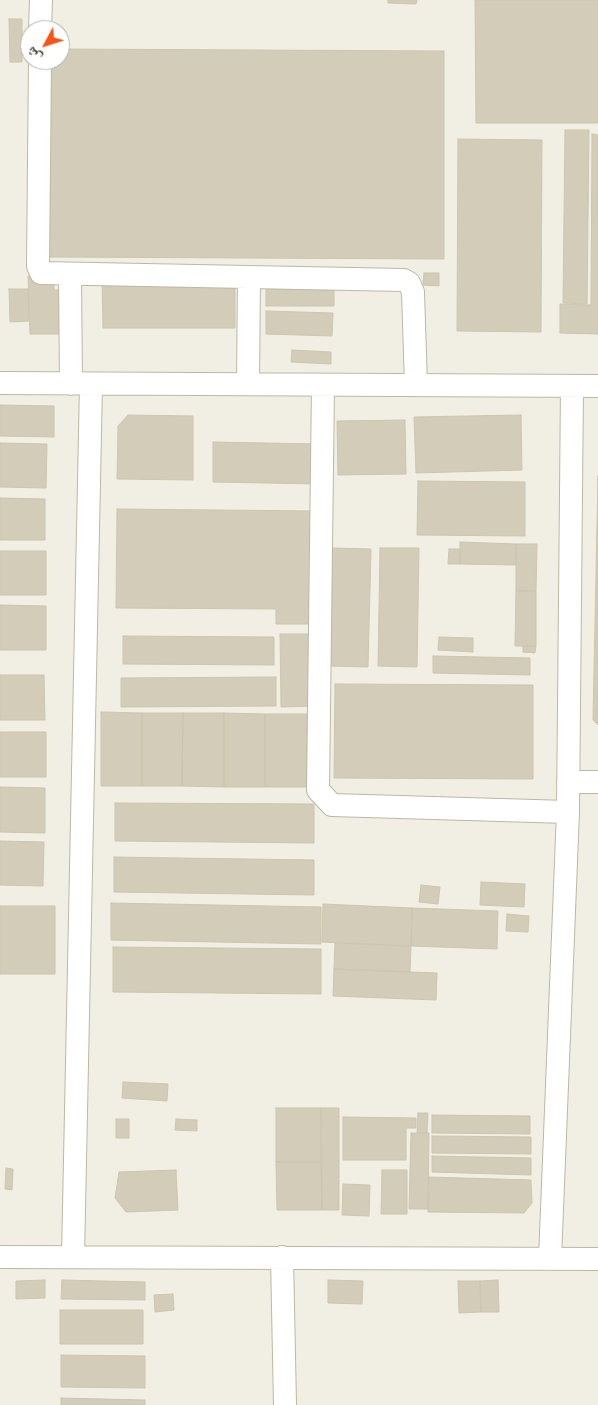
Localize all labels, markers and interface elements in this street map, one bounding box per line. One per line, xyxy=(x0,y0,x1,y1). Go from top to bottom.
north arrow xyxy=(20,20,70,70)
text: ش xyxy=(23,43,45,65)

